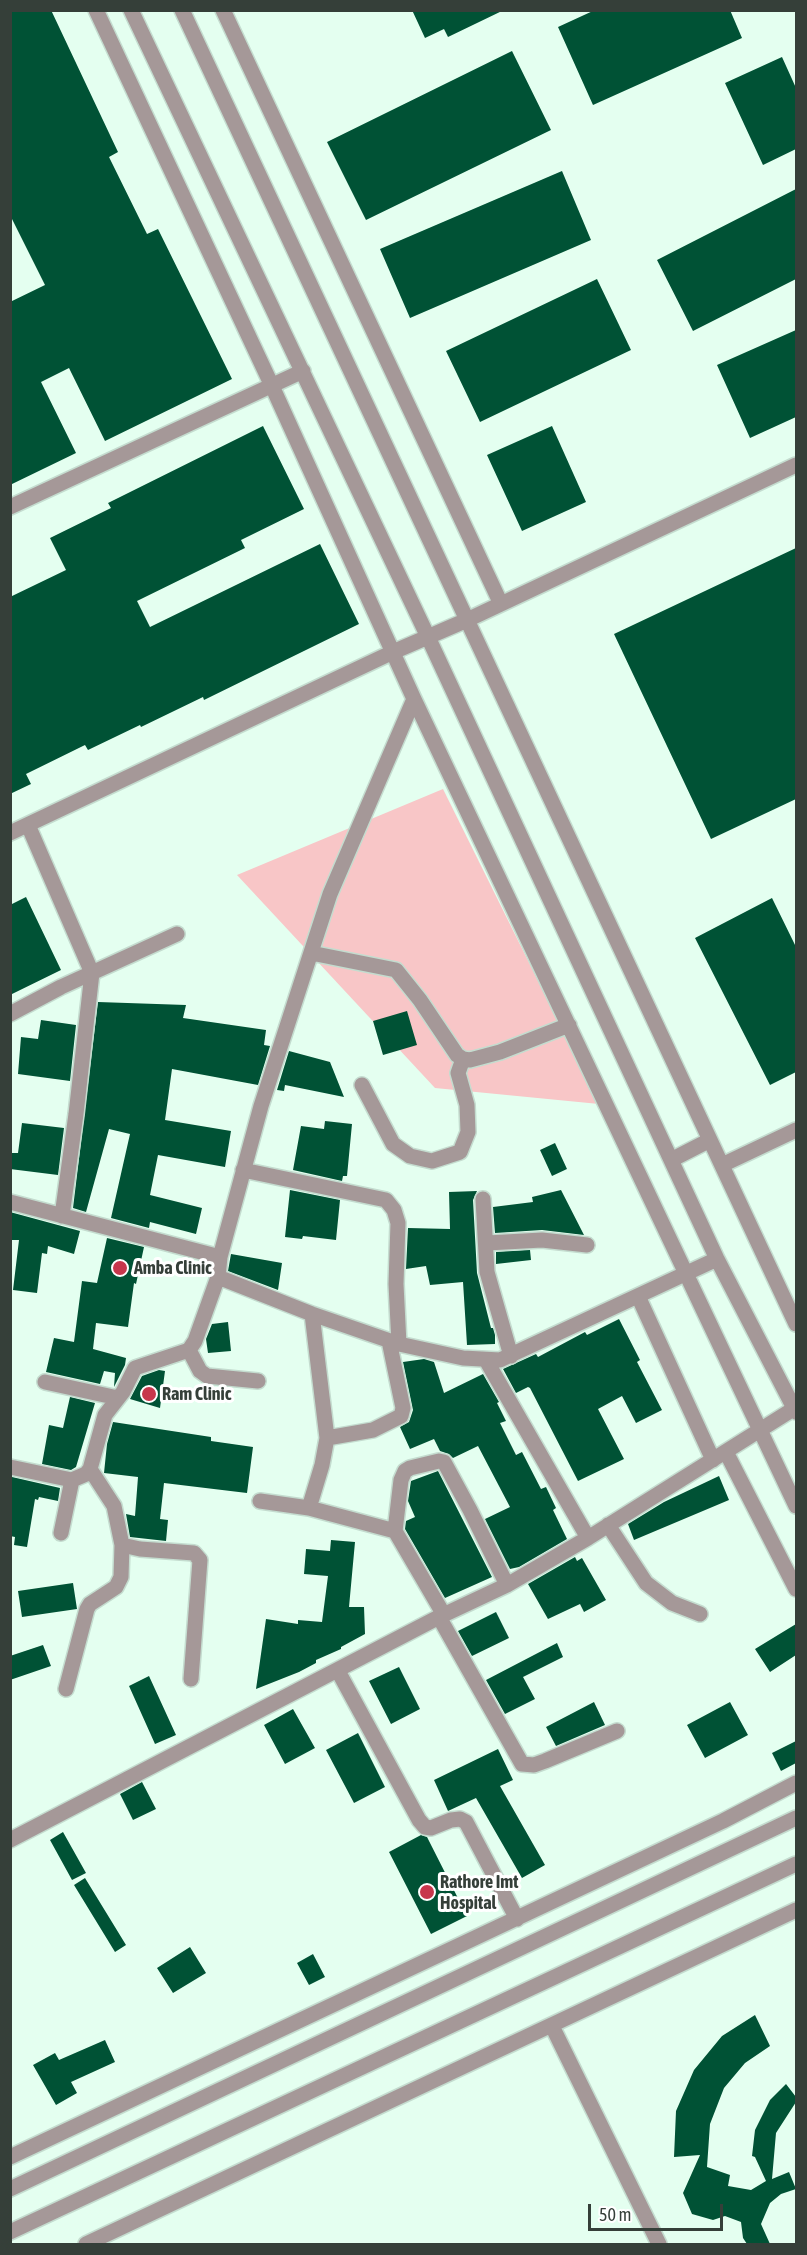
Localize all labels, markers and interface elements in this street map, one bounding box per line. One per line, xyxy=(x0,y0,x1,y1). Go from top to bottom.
place label: Amba Clinic xyxy=(134,1257,212,1279)
marker: Amba Clinic xyxy=(111,1259,129,1277)
place label: Ram Clinic xyxy=(162,1383,231,1405)
marker: Ram Clinic xyxy=(140,1385,158,1403)
place label: Rathore Imt Hospital xyxy=(440,1871,518,1914)
marker: Rathore Imt Hospital xyxy=(418,1883,436,1901)
scale bar xyxy=(591,2192,726,2230)
text: 50 m xyxy=(599,2204,631,2225)

